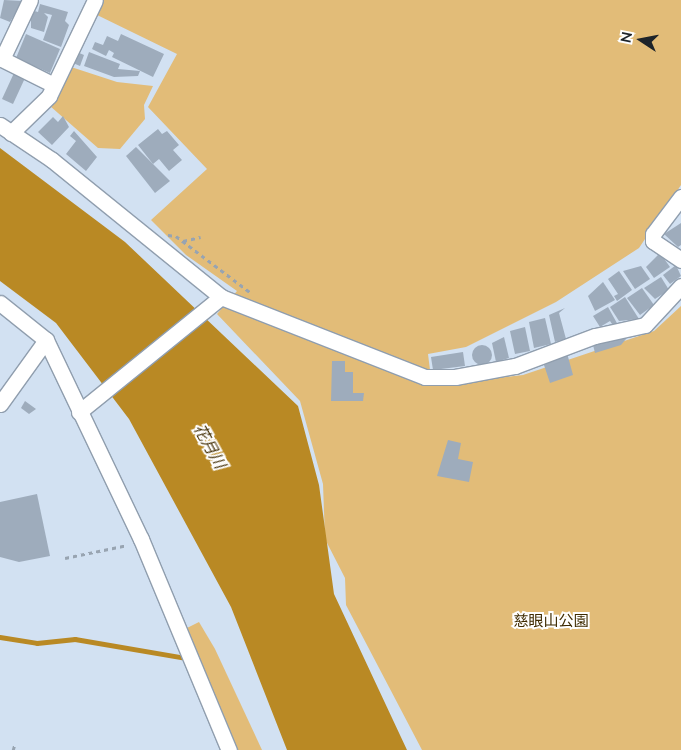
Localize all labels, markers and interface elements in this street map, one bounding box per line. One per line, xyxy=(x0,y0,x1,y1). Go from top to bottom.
north arrow xyxy=(616,15,666,65)
text: N xyxy=(616,30,635,44)
water label: 花月川 xyxy=(190,420,230,472)
park label: 慈眼山公園 xyxy=(514,612,588,630)

